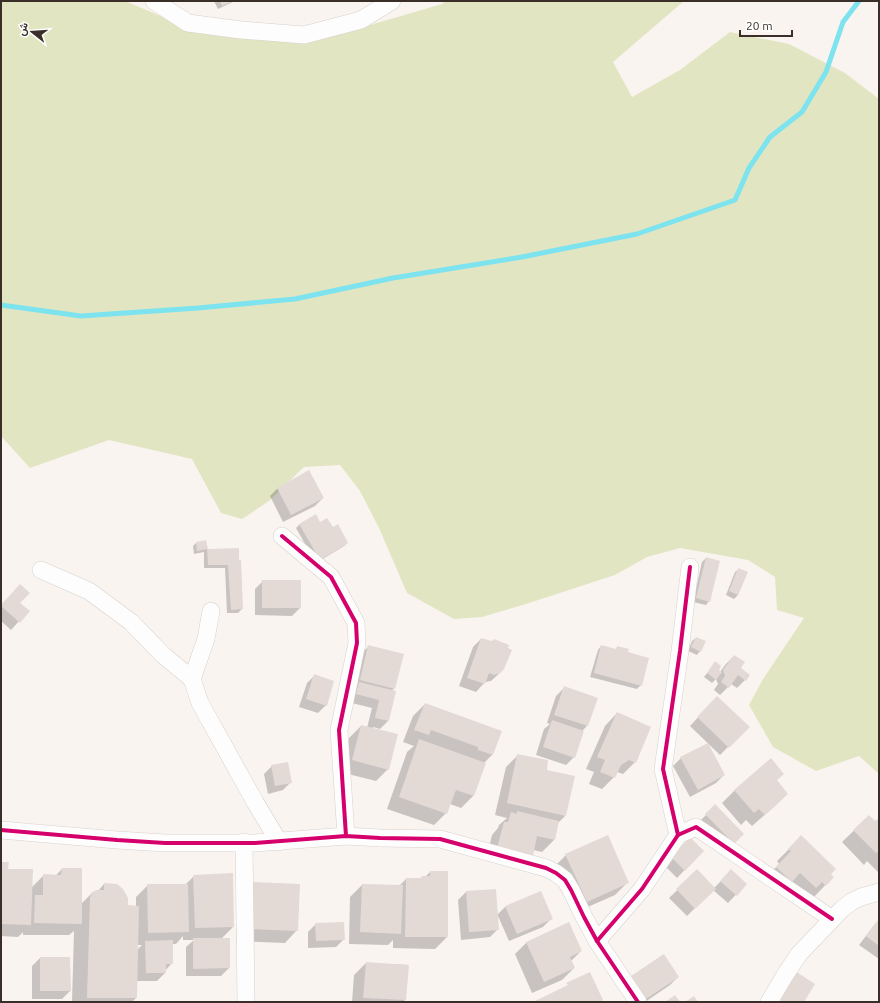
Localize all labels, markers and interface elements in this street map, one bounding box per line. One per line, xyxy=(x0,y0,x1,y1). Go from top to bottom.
north arrow xyxy=(12,12,52,52)
scale bar xyxy=(740,12,792,38)
text: 20 m xyxy=(746,19,773,32)
text: ش xyxy=(15,21,31,37)

